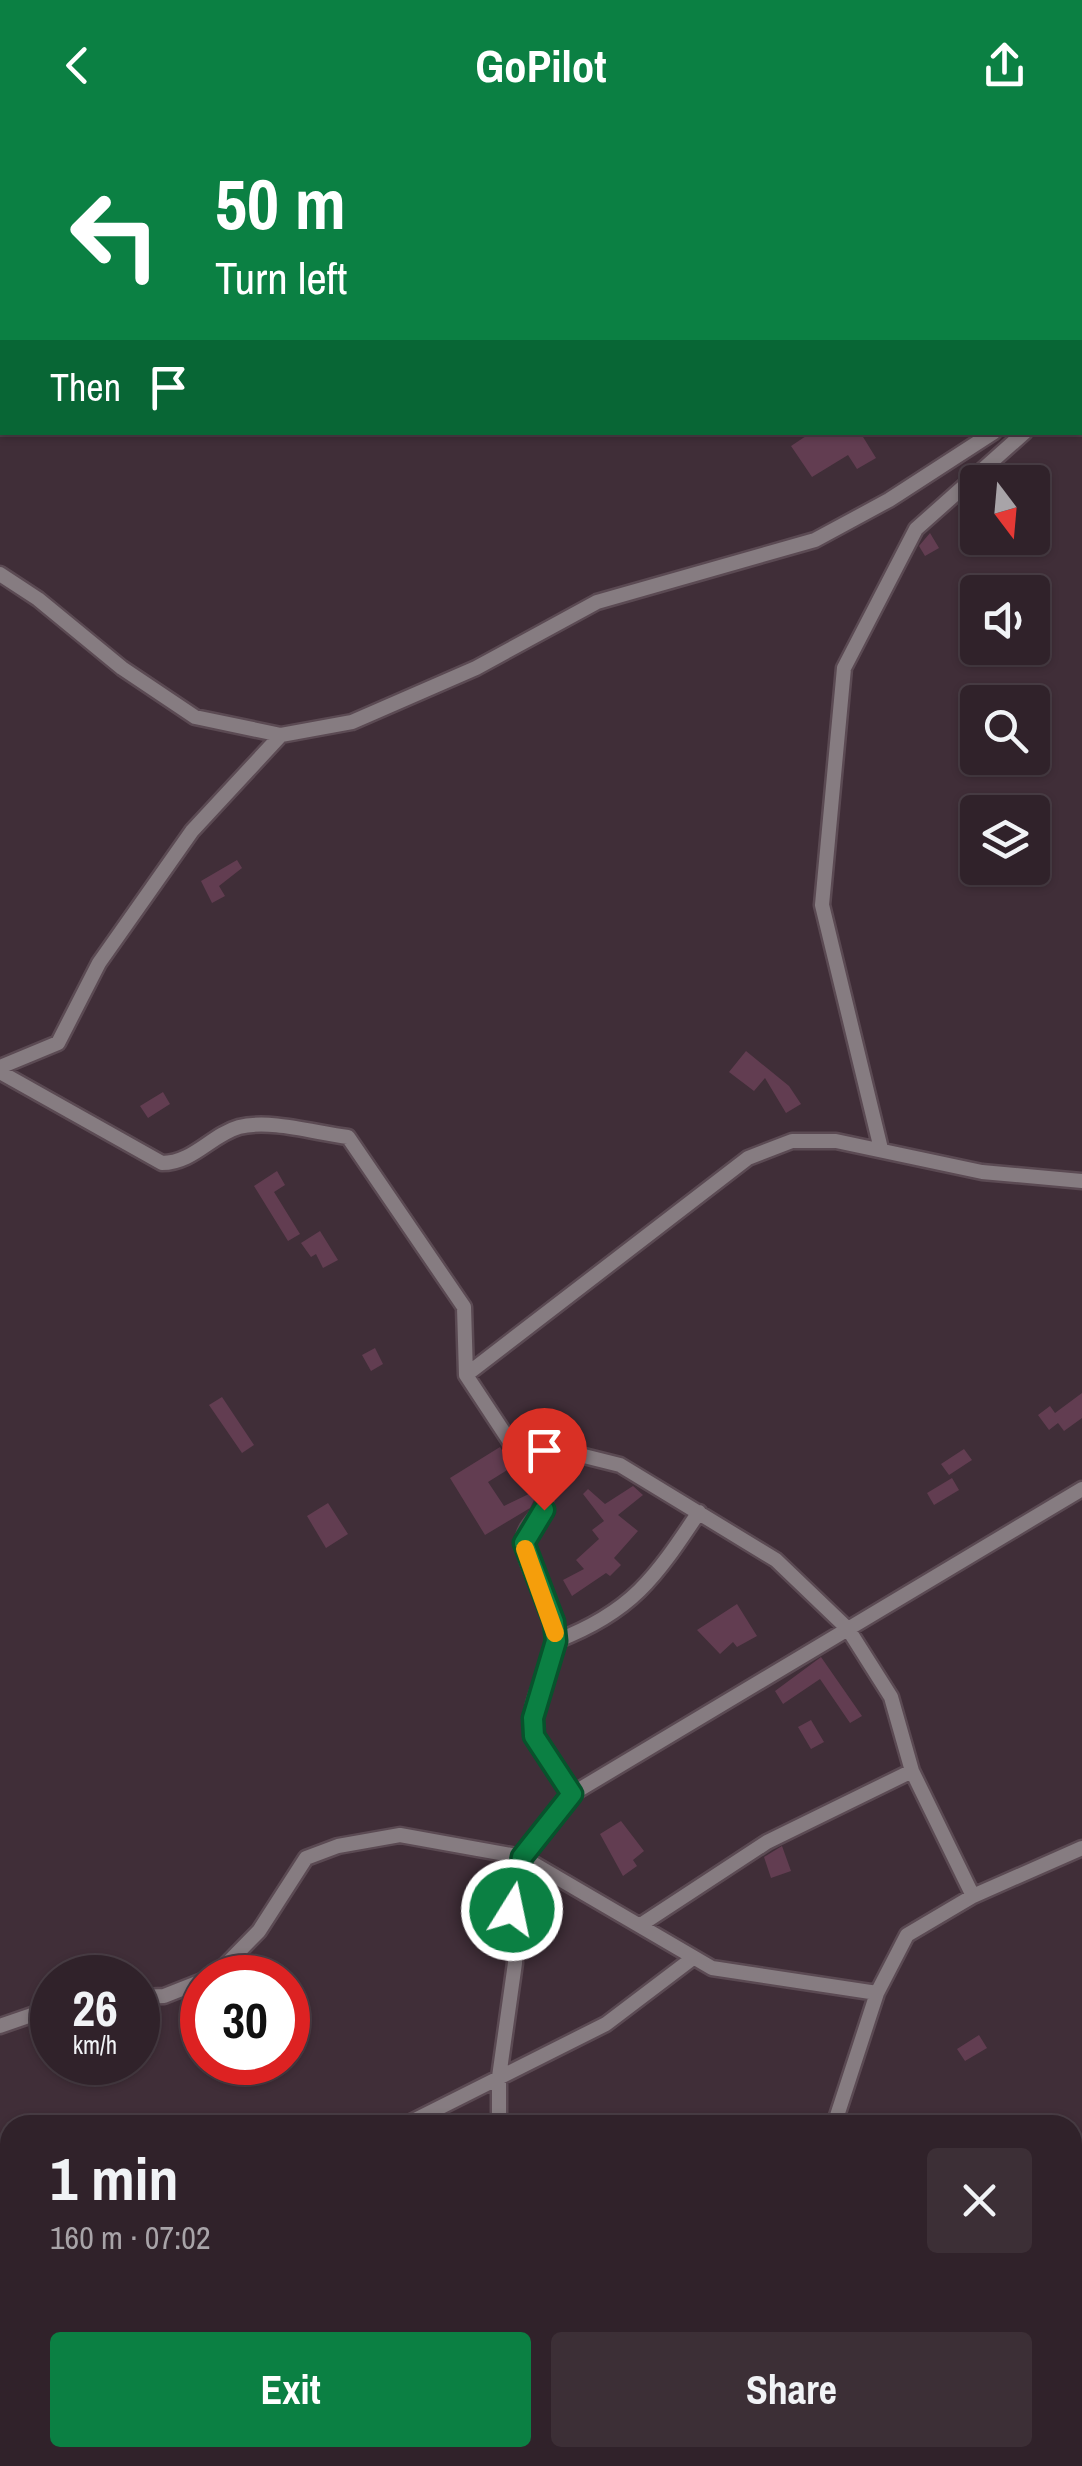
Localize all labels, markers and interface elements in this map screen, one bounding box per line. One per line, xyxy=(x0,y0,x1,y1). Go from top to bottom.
text: GoPilot xyxy=(475,35,607,96)
icon: back xyxy=(50,38,105,93)
icon: share xyxy=(977,38,1032,93)
text: 50 m xyxy=(215,157,346,251)
icon: left xyxy=(50,170,180,300)
text: Turn left xyxy=(215,247,347,308)
icon: arrive xyxy=(141,360,196,415)
text: Then xyxy=(50,362,121,413)
north arrow xyxy=(960,465,1050,555)
map controls xyxy=(960,465,1050,885)
button: sound xyxy=(960,575,1050,665)
button: search xyxy=(960,685,1050,775)
button: layers xyxy=(960,795,1050,885)
pin xyxy=(502,1408,587,1511)
icon: arrive xyxy=(517,1423,572,1478)
position arrow xyxy=(460,1858,564,1962)
speed limit sign: 30 xyxy=(180,1955,310,2085)
text: 26 xyxy=(72,1974,118,2042)
text: km/h xyxy=(73,2028,117,2062)
text: 1 min xyxy=(50,2138,179,2219)
button: close xyxy=(927,2148,1032,2253)
text: 160 m · 07:02 xyxy=(50,2216,210,2259)
button: Exit xyxy=(50,2332,531,2447)
button: Share xyxy=(551,2332,1032,2447)

